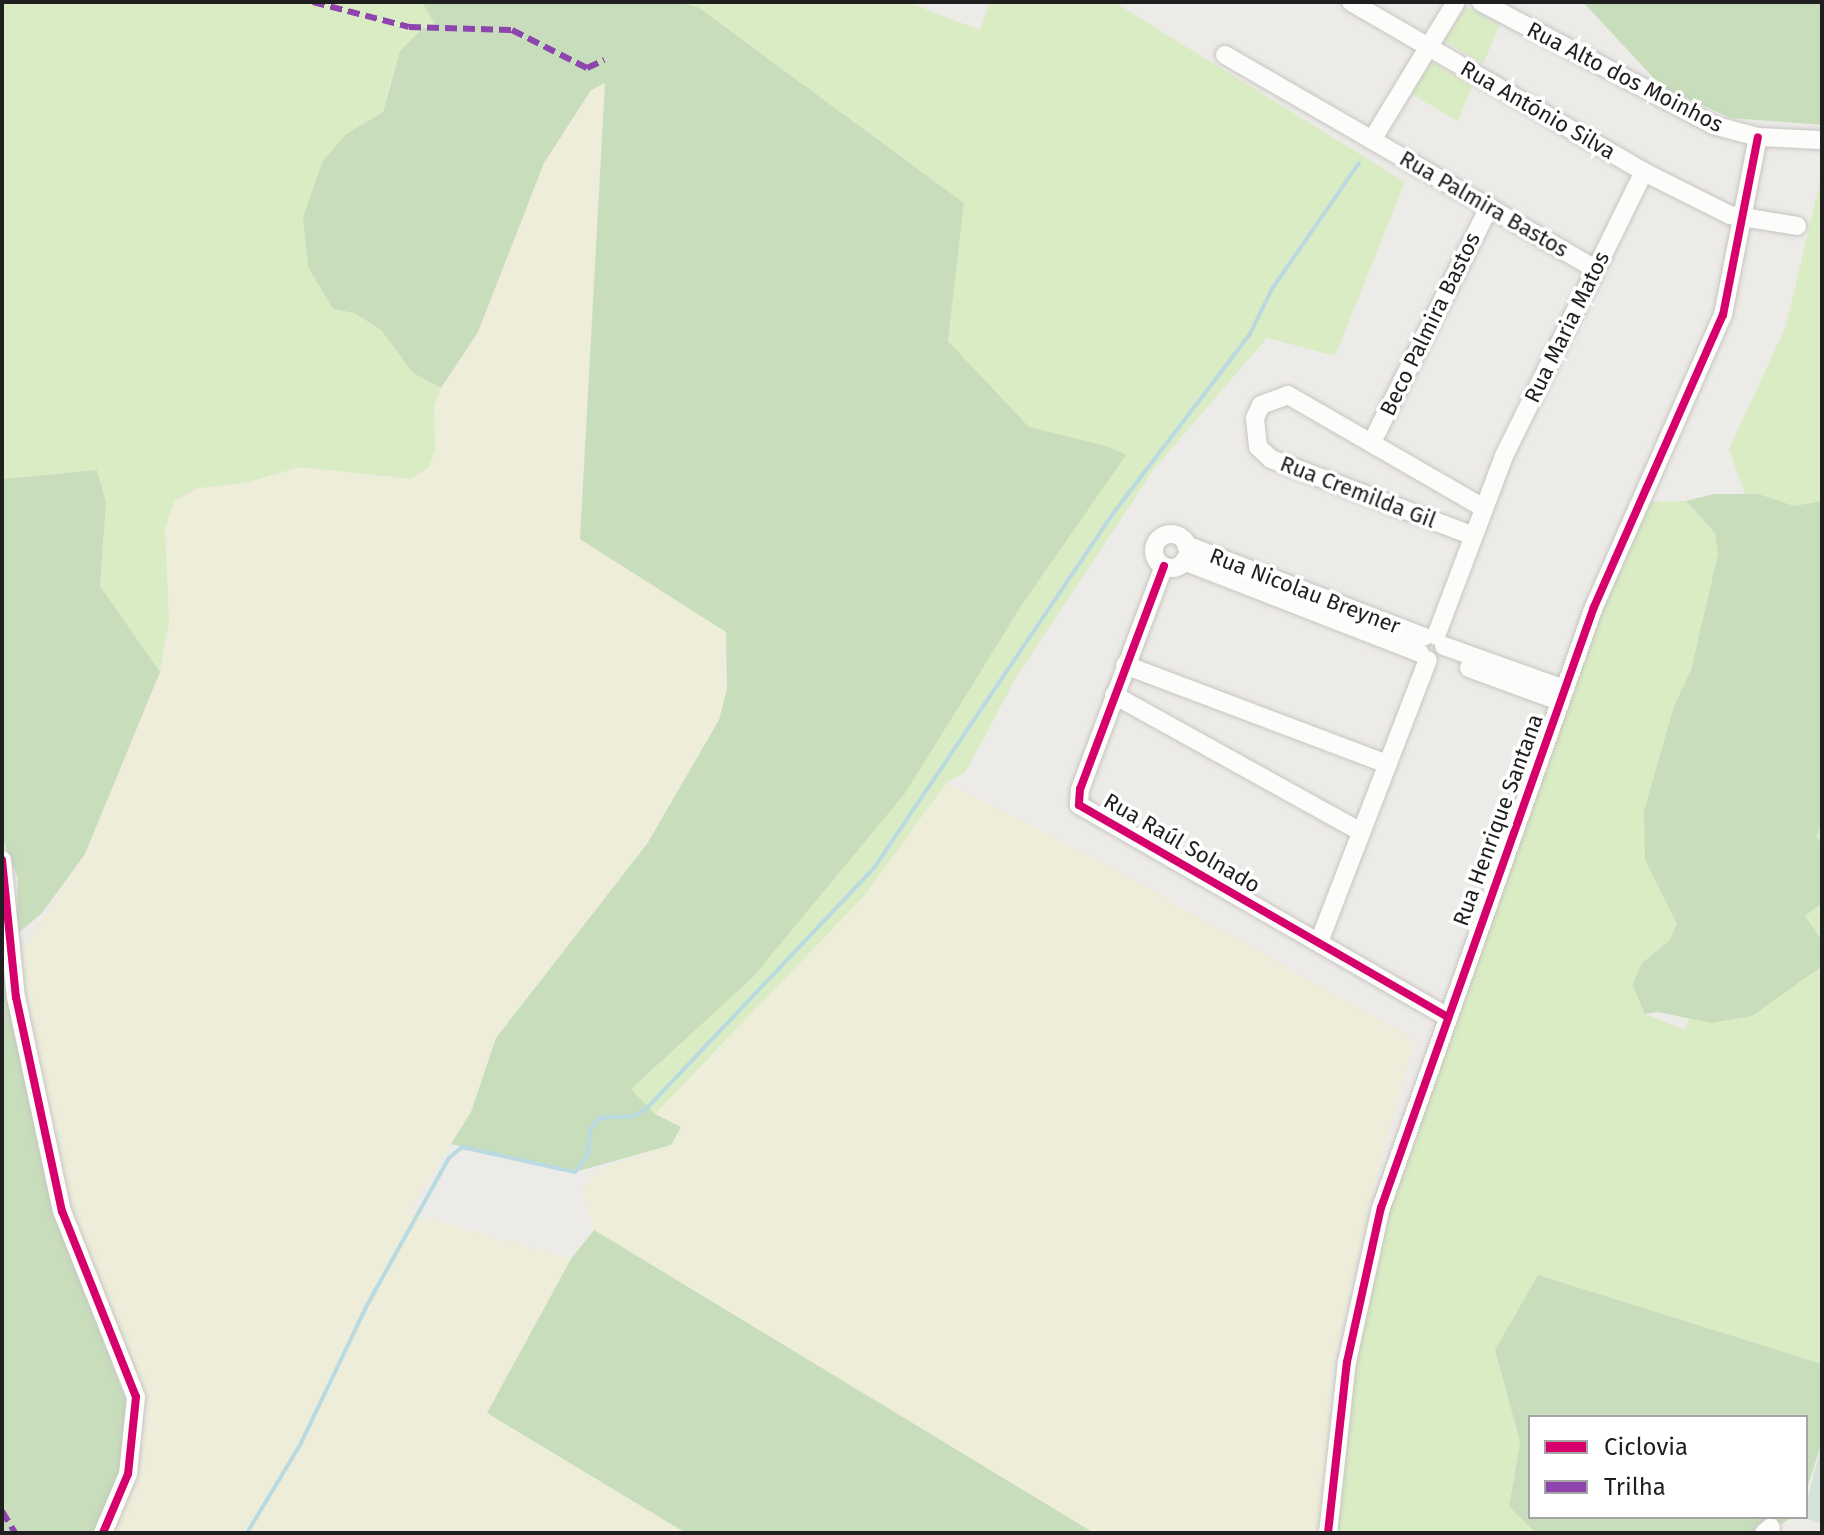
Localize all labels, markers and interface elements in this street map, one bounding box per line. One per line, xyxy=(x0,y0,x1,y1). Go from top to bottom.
street label: Rua Alto dos Moinhos xyxy=(1523,16,1727,138)
street label: Rua António Silva xyxy=(1456,55,1620,165)
street label: Rua Palmira Bastos xyxy=(1395,145,1573,263)
street label: Beco Palmira Bastos xyxy=(1374,228,1486,420)
street label: Rua Maria Matos xyxy=(1519,247,1615,407)
street label: Rua Cremilda Gil xyxy=(1276,450,1440,534)
street label: Rua Nicolau Breyner xyxy=(1206,542,1404,640)
street label: Rua Henrique Santana xyxy=(1447,710,1549,930)
street label: Rua Raúl Solnado xyxy=(1099,788,1265,898)
legend xyxy=(1528,1415,1808,1519)
text: Ciclovia xyxy=(1604,1433,1688,1461)
text: Trilha xyxy=(1604,1473,1666,1501)

